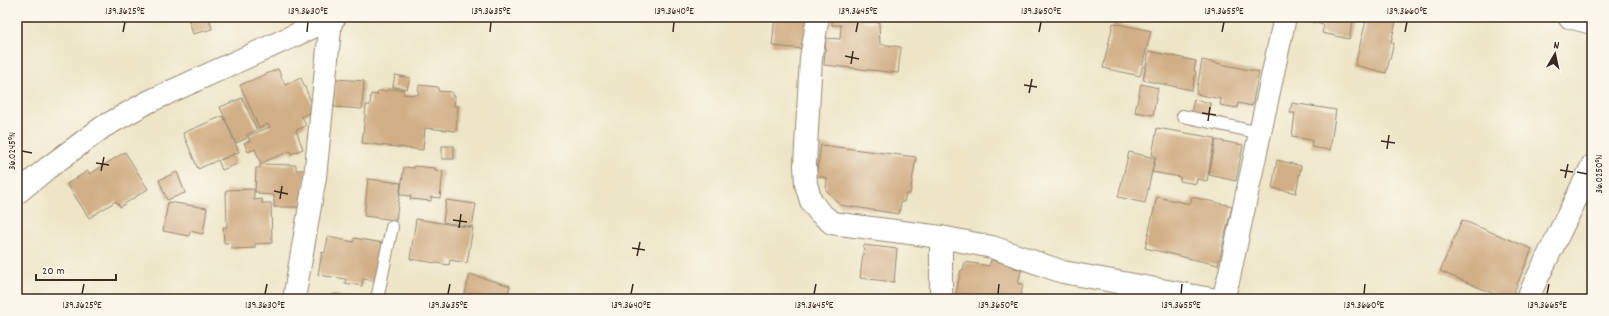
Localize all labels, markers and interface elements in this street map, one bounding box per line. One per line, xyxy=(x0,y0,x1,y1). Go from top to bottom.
text: 139.3625°E xyxy=(106,5,145,19)
text: 139.3630°E xyxy=(288,5,328,19)
text: 139.3635°E xyxy=(471,5,511,19)
text: 139.3640°E xyxy=(654,5,694,19)
text: 139.3645°E xyxy=(839,5,878,19)
text: 139.3650°E xyxy=(1021,5,1061,19)
text: 139.3655°E xyxy=(1204,5,1244,19)
text: 139.3660°E xyxy=(1387,5,1428,19)
north arrow xyxy=(1535,34,1575,74)
text: N xyxy=(1552,38,1561,55)
text: 36.0245°N xyxy=(6,132,20,170)
text: 36.0250°N xyxy=(1593,154,1607,194)
scale bar xyxy=(36,256,116,282)
text: 20 m xyxy=(42,263,65,280)
text: 139.3625°E xyxy=(63,299,102,313)
text: 139.3630°E xyxy=(245,299,285,313)
text: 139.3635°E xyxy=(428,299,468,313)
text: 139.3640°E xyxy=(611,299,651,313)
text: 139.3645°E xyxy=(795,299,834,313)
text: 139.3650°E xyxy=(978,299,1018,313)
text: 139.3655°E xyxy=(1161,299,1201,313)
text: 139.3660°E xyxy=(1344,299,1385,313)
text: 139.3665°E xyxy=(1527,299,1567,313)

